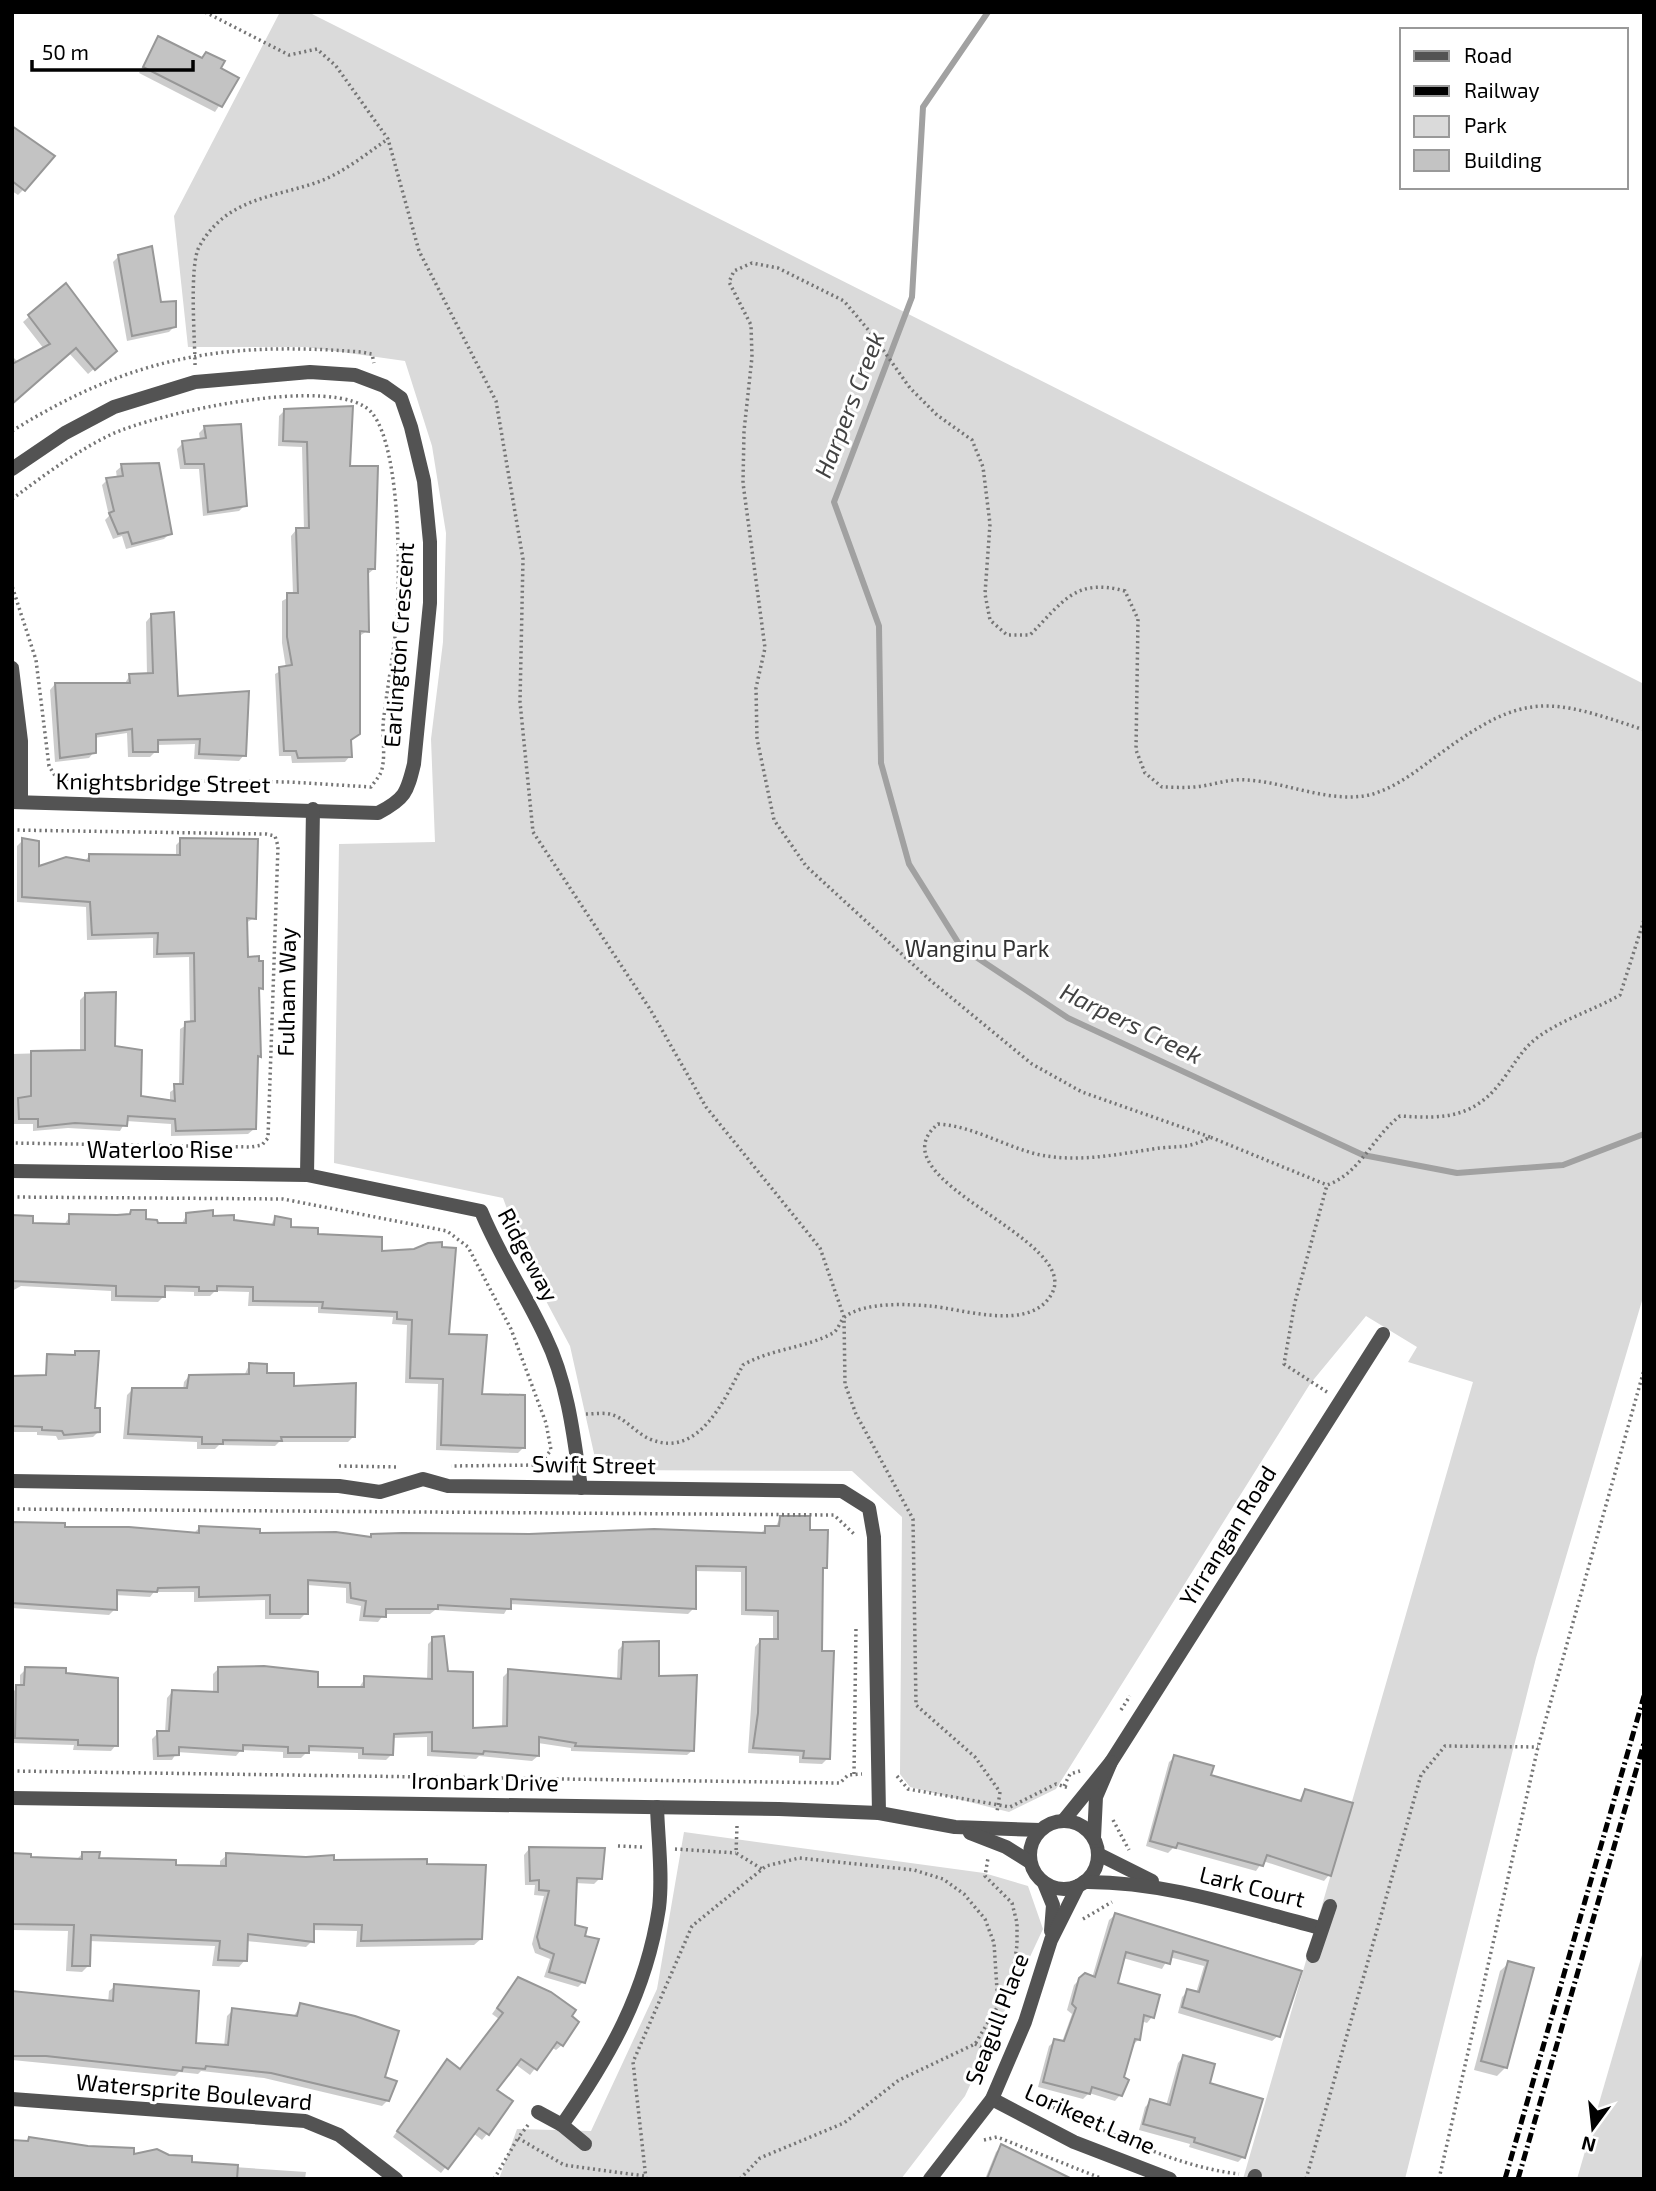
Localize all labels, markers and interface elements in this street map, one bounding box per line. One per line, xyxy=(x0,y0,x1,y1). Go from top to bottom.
scale bar xyxy=(32,28,192,72)
legend xyxy=(1400,28,1628,189)
text: 50 m xyxy=(42,39,89,64)
text: Road xyxy=(1464,42,1512,67)
text: Railway xyxy=(1464,77,1540,102)
text: Park xyxy=(1464,112,1507,137)
text: Building xyxy=(1464,147,1542,172)
water label: Harpers Creek xyxy=(807,327,890,482)
street label: Earlington Crescent xyxy=(377,541,419,748)
street label: Knightsbridge Street xyxy=(55,766,271,798)
street label: Fulham Way xyxy=(271,927,301,1057)
park label: Wanginu Park xyxy=(905,934,1050,962)
water label: Harpers Creek xyxy=(1056,976,1207,1069)
street label: Waterloo Rise xyxy=(87,1135,233,1163)
street label: Ridgeway xyxy=(493,1203,565,1306)
street label: Swift Street xyxy=(532,1449,656,1479)
street label: Yirrangan Road xyxy=(1173,1460,1281,1611)
street label: Ironbark Drive xyxy=(411,1766,559,1796)
street label: Lark Court xyxy=(1197,1859,1308,1913)
street label: Seagull Place xyxy=(958,1949,1034,2088)
street label: Watersprite Boulevard xyxy=(75,2067,313,2115)
street label: Lorikeet Lane xyxy=(1021,2077,1160,2159)
north arrow xyxy=(1558,2093,1628,2163)
text: N xyxy=(1579,2132,1598,2158)

